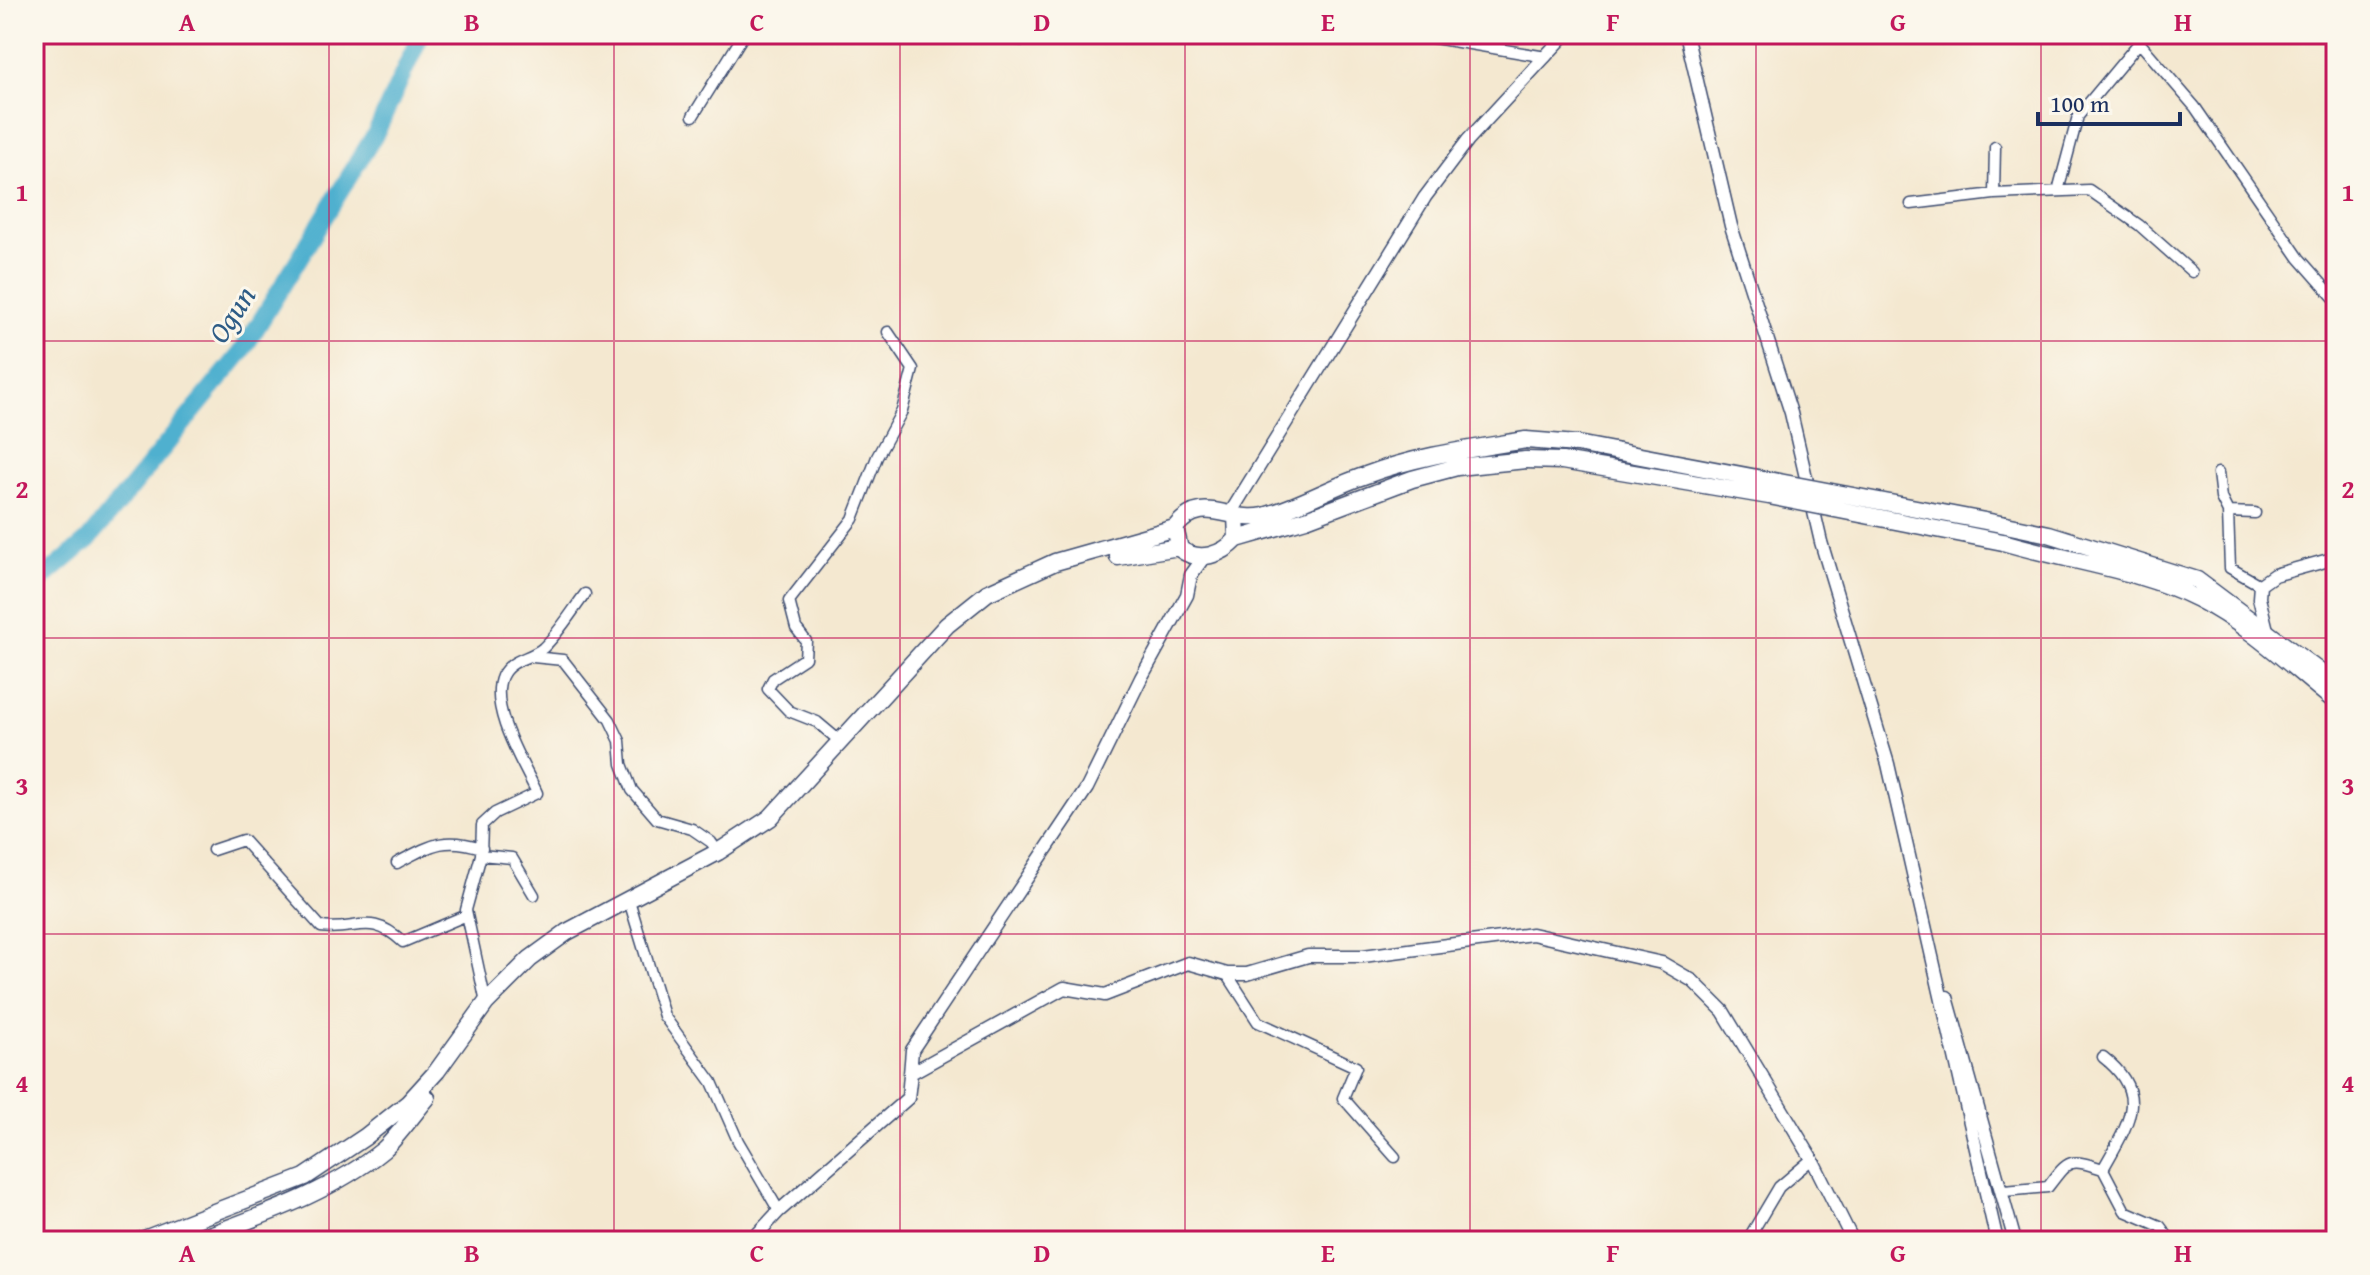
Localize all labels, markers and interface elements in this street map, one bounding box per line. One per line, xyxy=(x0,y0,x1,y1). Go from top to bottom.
text: A xyxy=(179,2,196,41)
text: B xyxy=(464,2,480,41)
text: C xyxy=(750,2,764,41)
text: D xyxy=(1034,2,1050,41)
text: E xyxy=(1321,2,1335,41)
text: F xyxy=(1606,2,1620,41)
text: G xyxy=(1890,2,1906,41)
text: H xyxy=(2174,2,2192,41)
scale bar xyxy=(2038,76,2180,126)
text: 100 m xyxy=(2050,86,2110,121)
text: 1 xyxy=(15,172,29,211)
text: 1 xyxy=(2341,172,2355,211)
water label: Ogun xyxy=(196,277,266,351)
text: 2 xyxy=(15,469,29,508)
text: 2 xyxy=(2341,469,2355,508)
text: 3 xyxy=(15,766,29,805)
text: 3 xyxy=(2341,766,2355,805)
text: 4 xyxy=(15,1063,29,1102)
text: 4 xyxy=(2341,1063,2355,1102)
text: A xyxy=(179,1233,196,1272)
text: B xyxy=(464,1233,480,1272)
text: C xyxy=(750,1233,764,1272)
text: D xyxy=(1034,1233,1050,1272)
text: E xyxy=(1321,1233,1335,1272)
text: F xyxy=(1606,1233,1620,1272)
text: G xyxy=(1890,1233,1906,1272)
text: H xyxy=(2174,1233,2192,1272)

